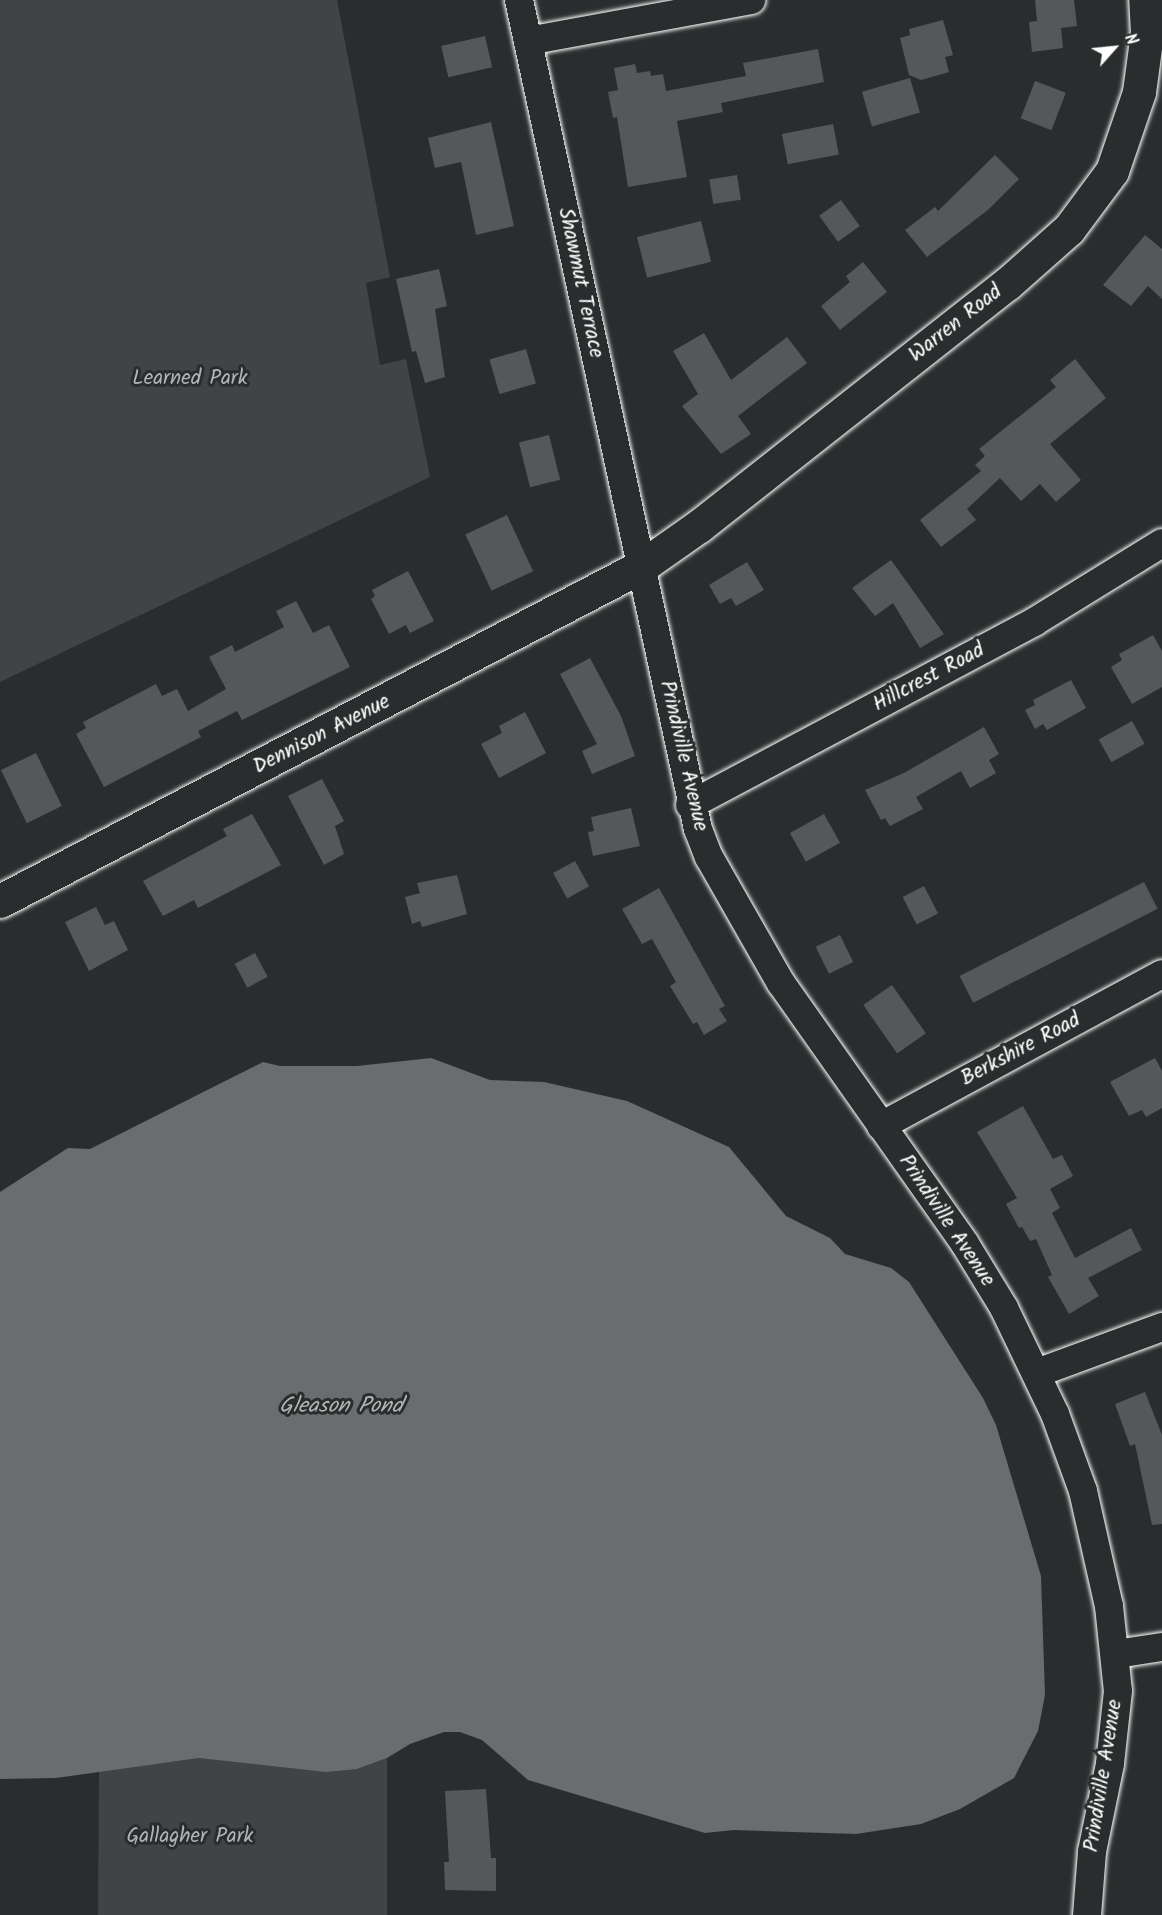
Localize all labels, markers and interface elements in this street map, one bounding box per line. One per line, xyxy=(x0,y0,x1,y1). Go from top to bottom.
north arrow xyxy=(1084,18,1144,78)
text: N xyxy=(1117,29,1144,50)
street label: Shawmut Terrace xyxy=(552,206,608,360)
street label: Warren Road xyxy=(904,280,1008,368)
park label: Learned Park xyxy=(132,366,248,392)
street label: Hillcrest Road xyxy=(869,638,989,718)
street label: Prindiville Avenue xyxy=(653,678,713,834)
street label: Dennison Avenue xyxy=(249,690,395,780)
street label: Berkshire Road xyxy=(957,1008,1085,1092)
street label: Prindiville Avenue xyxy=(893,1150,999,1292)
water label: Gleason Pond xyxy=(279,1394,403,1420)
street label: Prindiville Avenue xyxy=(1080,1698,1128,1854)
park label: Gallagher Park xyxy=(127,1824,253,1850)

